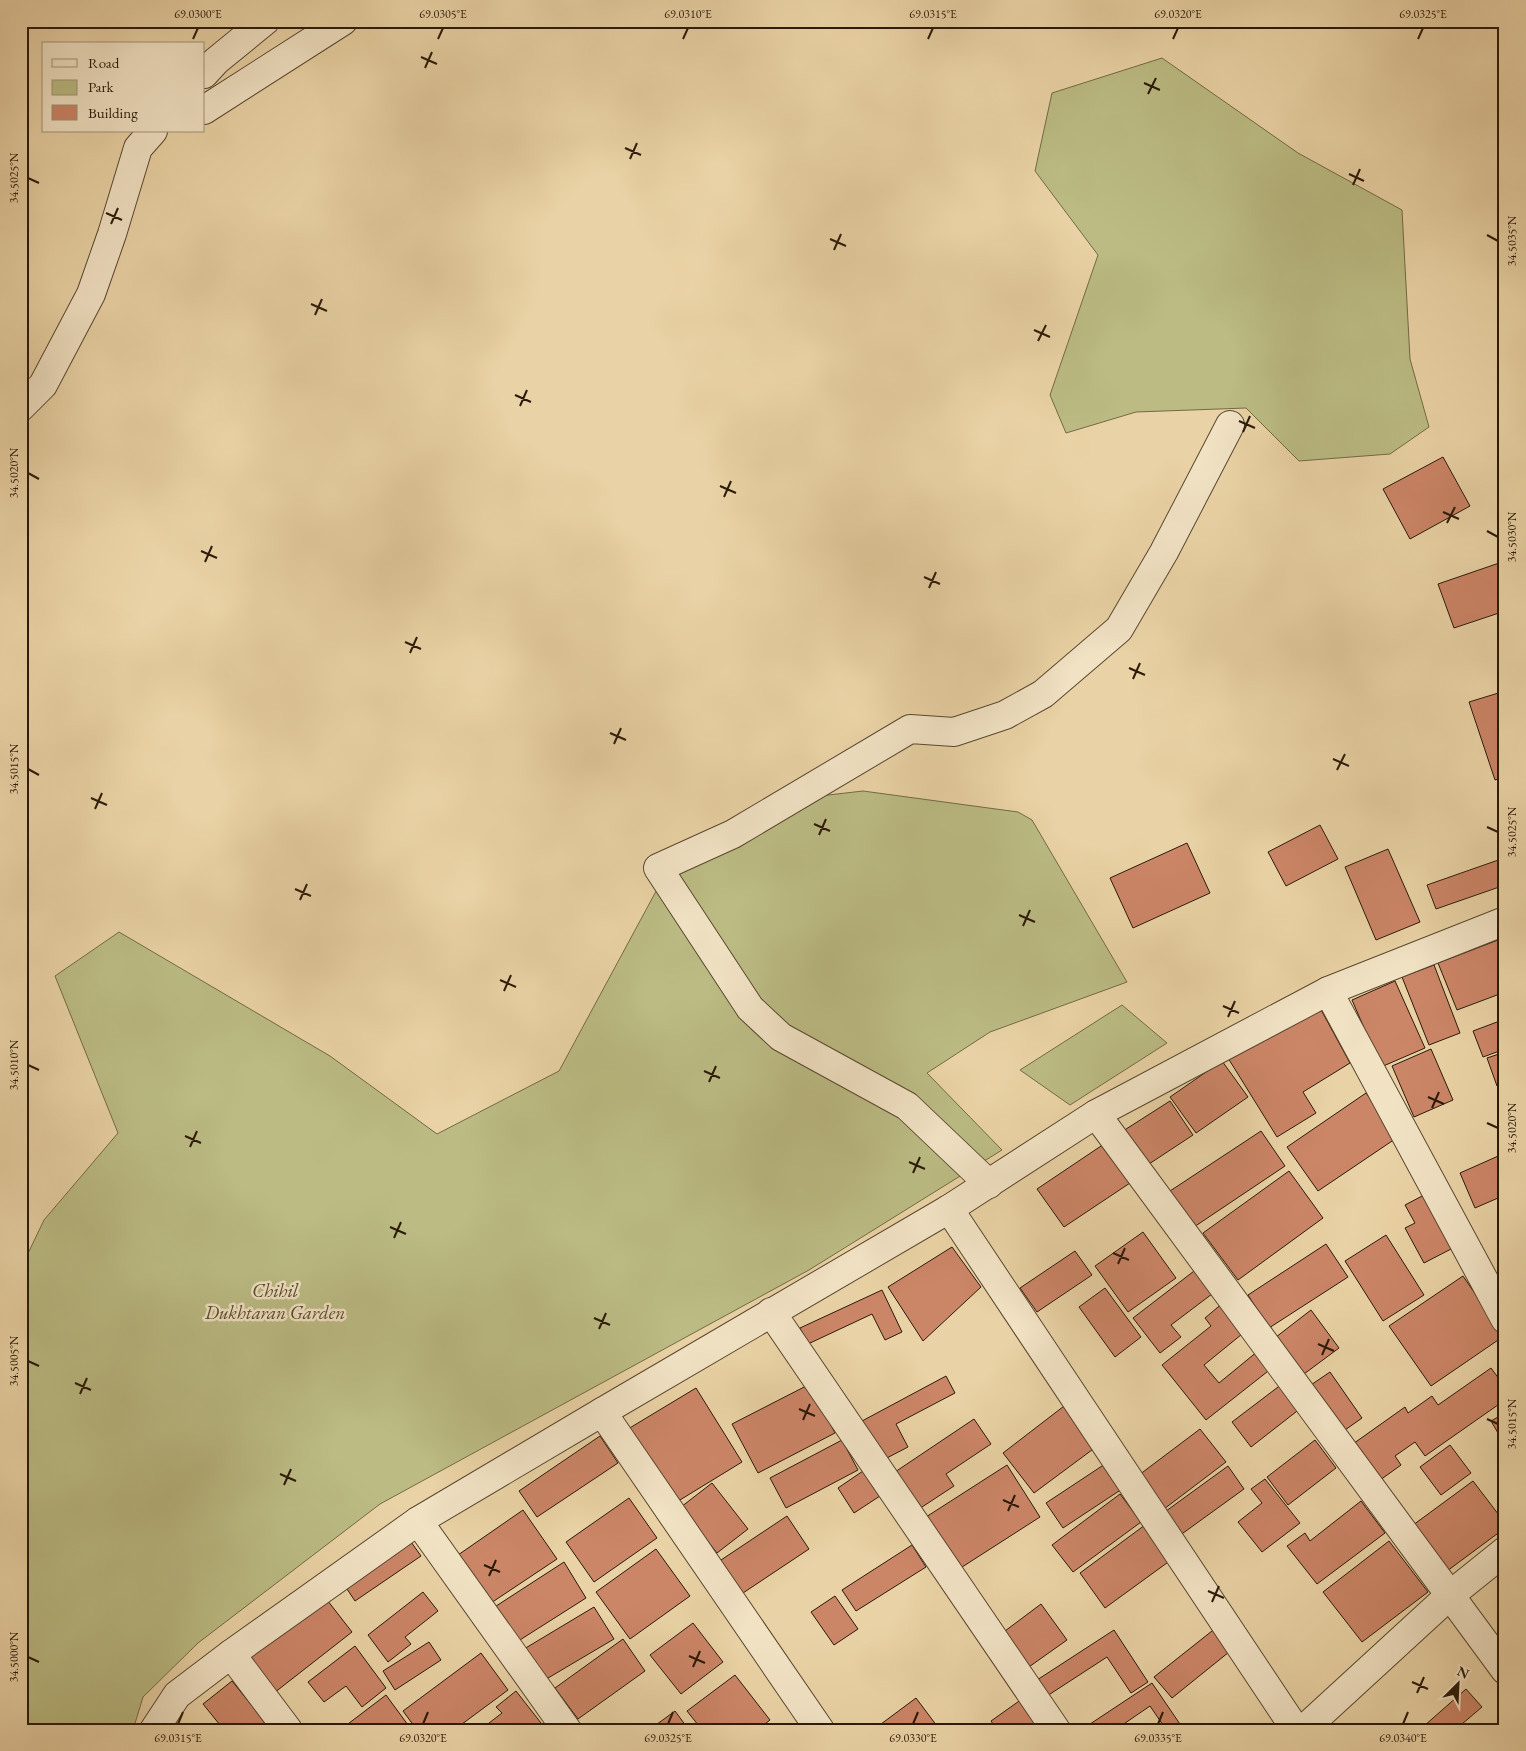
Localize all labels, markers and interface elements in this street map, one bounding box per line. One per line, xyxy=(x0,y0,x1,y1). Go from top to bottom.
text: 69.0300°E xyxy=(174,6,222,22)
text: 69.0305°E xyxy=(419,6,467,22)
text: 69.0310°E xyxy=(664,6,712,22)
text: 69.0315°E xyxy=(909,6,957,22)
text: 69.0320°E xyxy=(1154,6,1202,22)
text: 69.0325°E xyxy=(1399,6,1447,22)
legend xyxy=(42,42,205,132)
text: Road xyxy=(88,53,120,72)
text: Park xyxy=(88,77,115,96)
text: Building xyxy=(88,103,138,122)
text: 34.5025°N xyxy=(6,152,22,203)
text: 34.5035°N xyxy=(1504,215,1520,266)
text: 34.5020°N xyxy=(6,447,22,498)
text: 34.5030°N xyxy=(1504,511,1520,562)
text: 34.5015°N xyxy=(6,743,22,794)
text: 34.5025°N xyxy=(1504,806,1520,857)
text: 34.5010°N xyxy=(6,1039,22,1090)
text: 34.5020°N xyxy=(1504,1102,1520,1153)
park label: Chihil Dukhtaran Garden xyxy=(204,1278,345,1325)
text: 34.5005°N xyxy=(6,1335,22,1386)
text: 34.5015°N xyxy=(1504,1398,1520,1449)
text: 34.5000°N xyxy=(6,1631,22,1682)
north arrow xyxy=(1434,1658,1484,1708)
text: N xyxy=(1454,1662,1473,1683)
text: 69.0315°E xyxy=(154,1730,202,1746)
text: 69.0320°E xyxy=(399,1730,447,1746)
text: 69.0325°E xyxy=(644,1730,692,1746)
text: 69.0330°E xyxy=(889,1730,937,1746)
text: 69.0335°E xyxy=(1134,1730,1182,1746)
text: 69.0340°E xyxy=(1379,1730,1427,1746)

